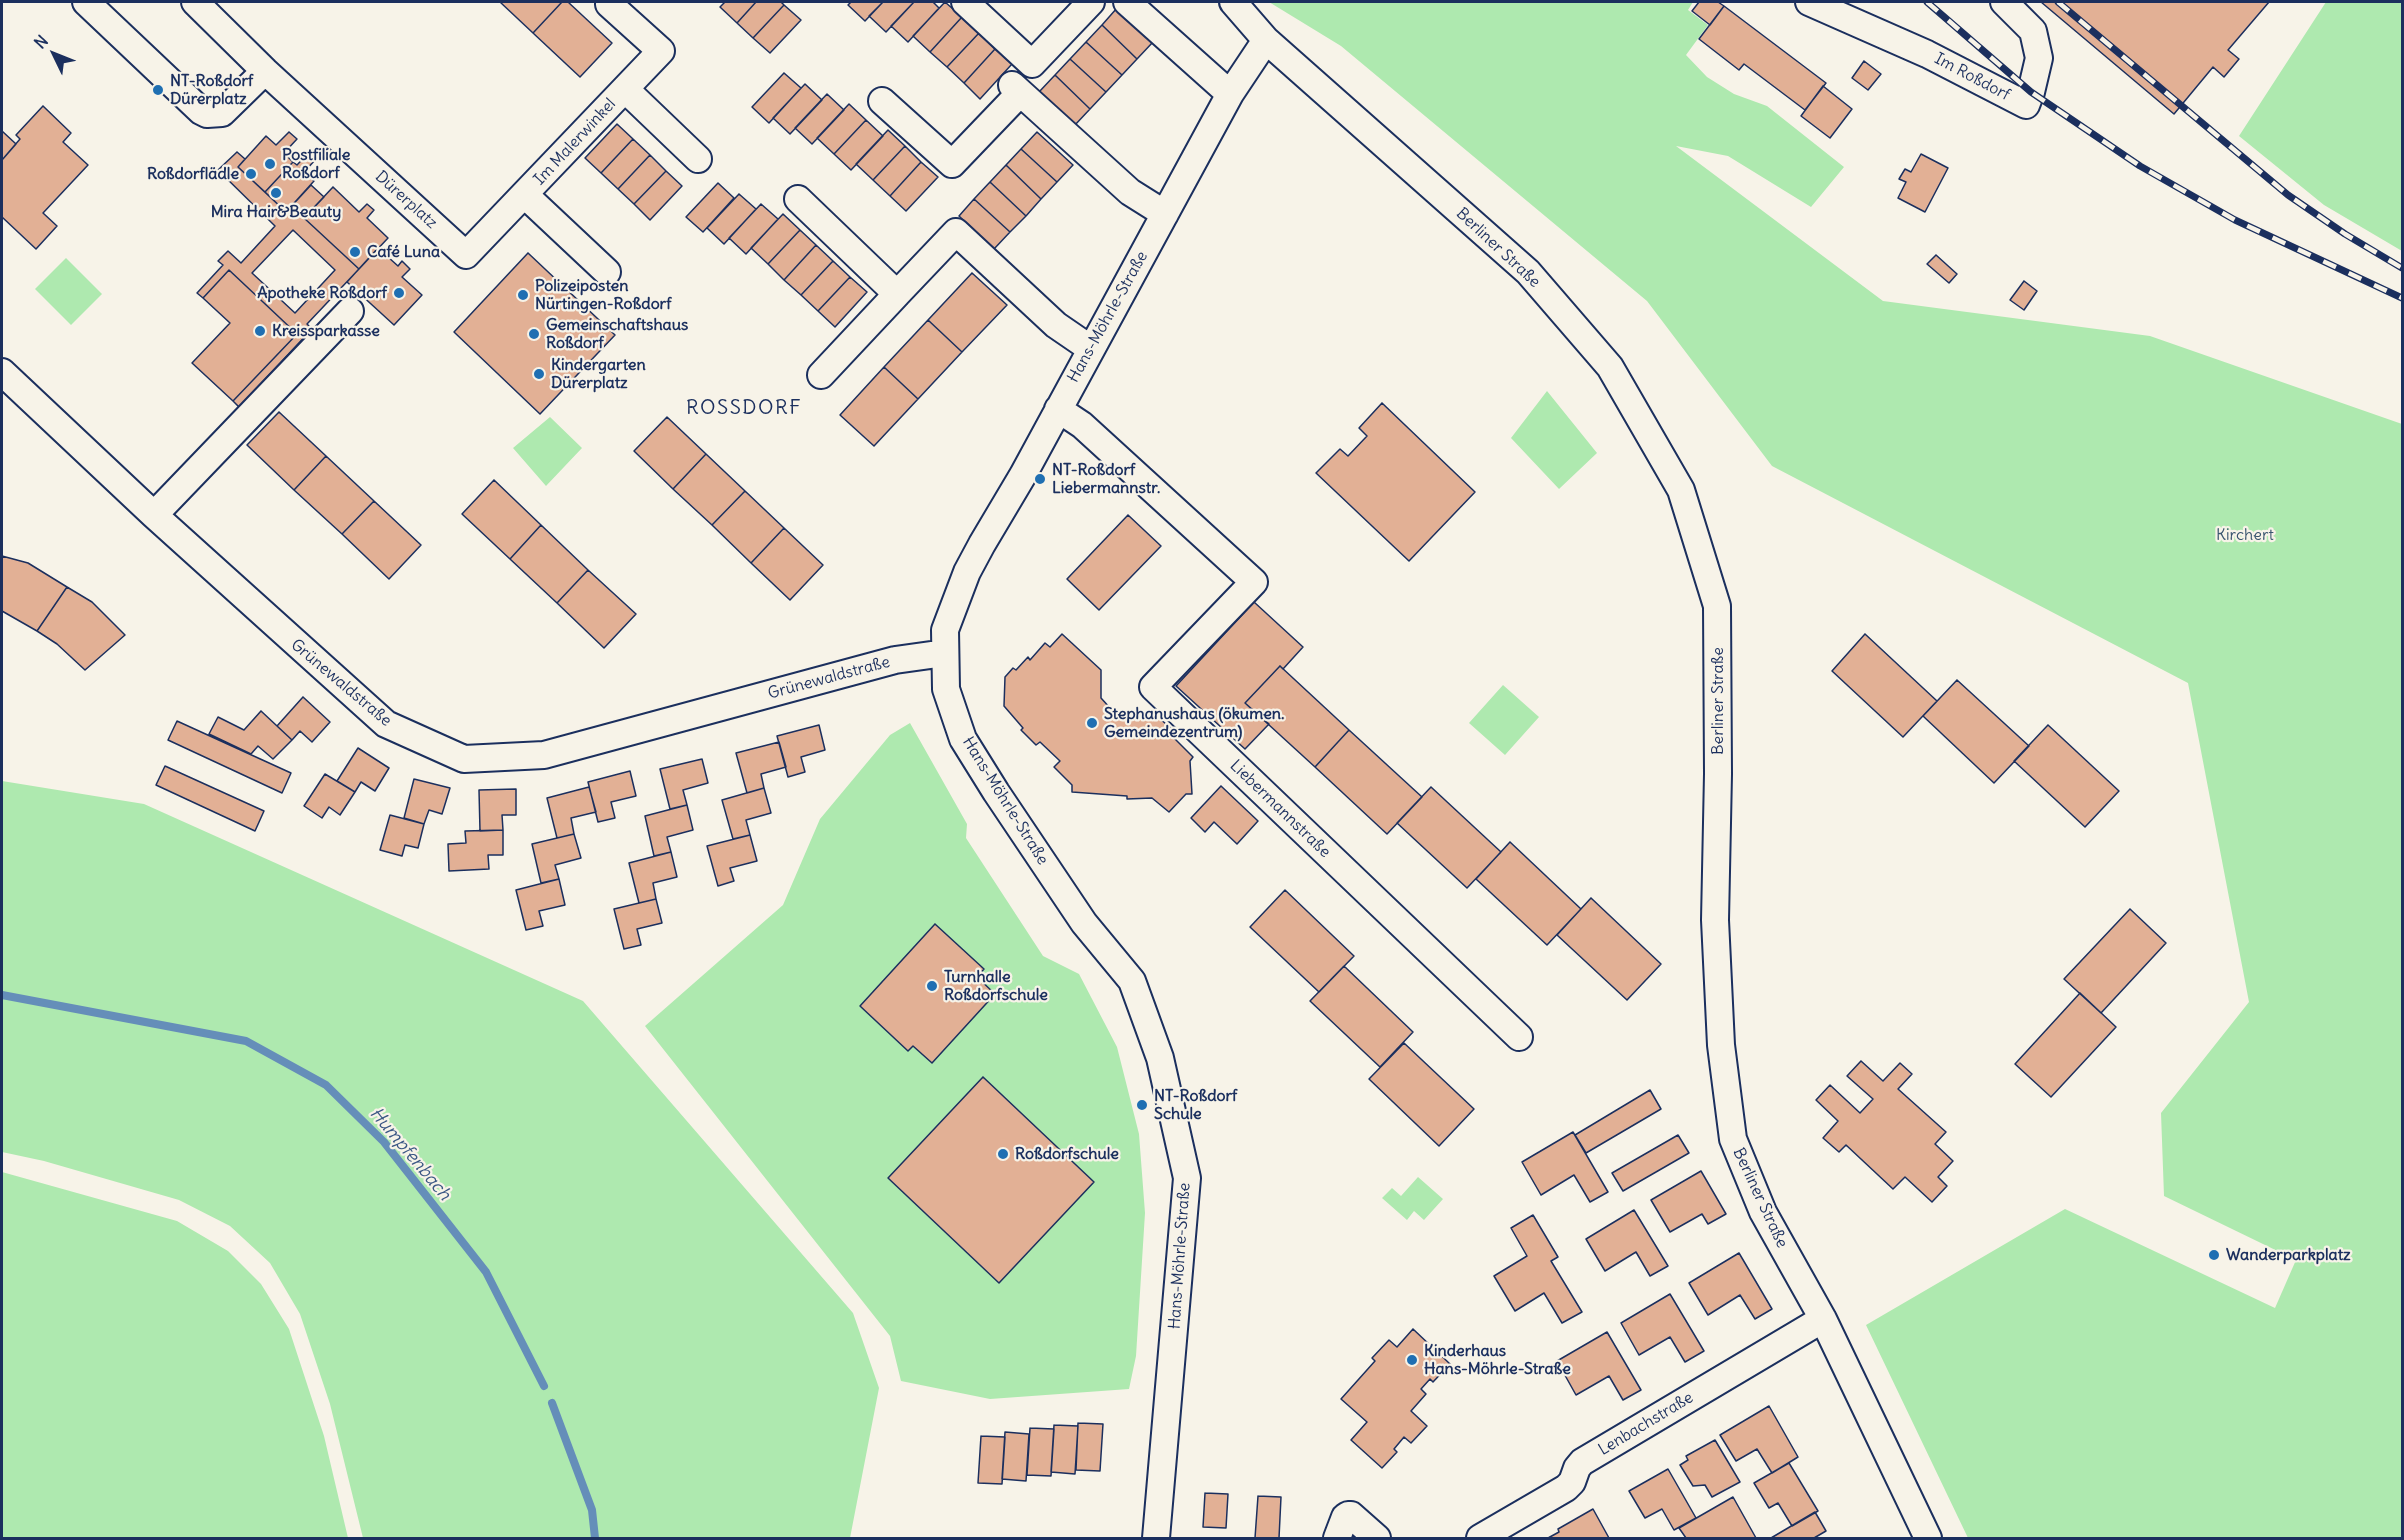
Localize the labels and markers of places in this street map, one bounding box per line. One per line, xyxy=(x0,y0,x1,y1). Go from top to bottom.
place label: NT-Roßdorf Dürerplatz xyxy=(170,71,253,109)
marker: NT-Roßdorf Dürerplatz xyxy=(151,83,165,97)
place label: Postfiliale Roßdorf xyxy=(282,145,350,183)
marker: Postfiliale Roßdorf xyxy=(263,157,277,171)
place label: Roßdorflädle xyxy=(147,164,239,184)
marker: Roßdorflädle xyxy=(244,167,258,181)
marker: Mira Hair&Beauty xyxy=(269,186,283,200)
place label: Mira Hair&Beauty xyxy=(211,202,341,222)
place label: Café Luna xyxy=(367,242,440,262)
marker: Café Luna xyxy=(348,245,362,259)
place label: Polizeiposten Nürtingen-Roßdorf xyxy=(535,276,671,314)
place label: Apotheke Roßdorf xyxy=(257,283,387,303)
marker: Apotheke Roßdorf xyxy=(392,286,406,300)
marker: Polizeiposten Nürtingen-Roßdorf xyxy=(516,288,530,302)
place label: Gemeinschaftshaus Roßdorf xyxy=(546,315,688,353)
place label: Kreissparkasse xyxy=(272,321,380,341)
marker: Kreissparkasse xyxy=(253,324,267,338)
marker: Gemeinschaftshaus Roßdorf xyxy=(527,327,541,341)
place label: Kindergarten Dürerplatz xyxy=(551,355,646,393)
marker: Kindergarten Dürerplatz xyxy=(532,367,546,381)
place label: NT-Roßdorf Liebermannstr. xyxy=(1052,460,1160,498)
marker: NT-Roßdorf Liebermannstr. xyxy=(1033,472,1047,486)
place label: Stephanushaus (ökumen. Gemeindezentrum) xyxy=(1104,704,1284,742)
marker: Stephanushaus (ökumen. Gemeindezentrum) xyxy=(1085,716,1099,730)
place label: Turnhalle Roßdorfschule xyxy=(944,967,1048,1005)
marker: Turnhalle Roßdorfschule xyxy=(925,979,939,993)
place label: NT-Roßdorf Schule xyxy=(1154,1086,1237,1124)
marker: NT-Roßdorf Schule xyxy=(1135,1098,1149,1112)
place label: Roßdorfschule xyxy=(1015,1144,1119,1164)
marker: Roßdorfschule xyxy=(996,1147,1010,1161)
place label: Wanderparkplatz xyxy=(2226,1245,2351,1265)
marker: Wanderparkplatz xyxy=(2207,1248,2221,1262)
place label: Kinderhaus Hans-Möhrle-Straße xyxy=(1424,1341,1571,1379)
marker: Kinderhaus Hans-Möhrle-Straße xyxy=(1405,1353,1419,1367)

